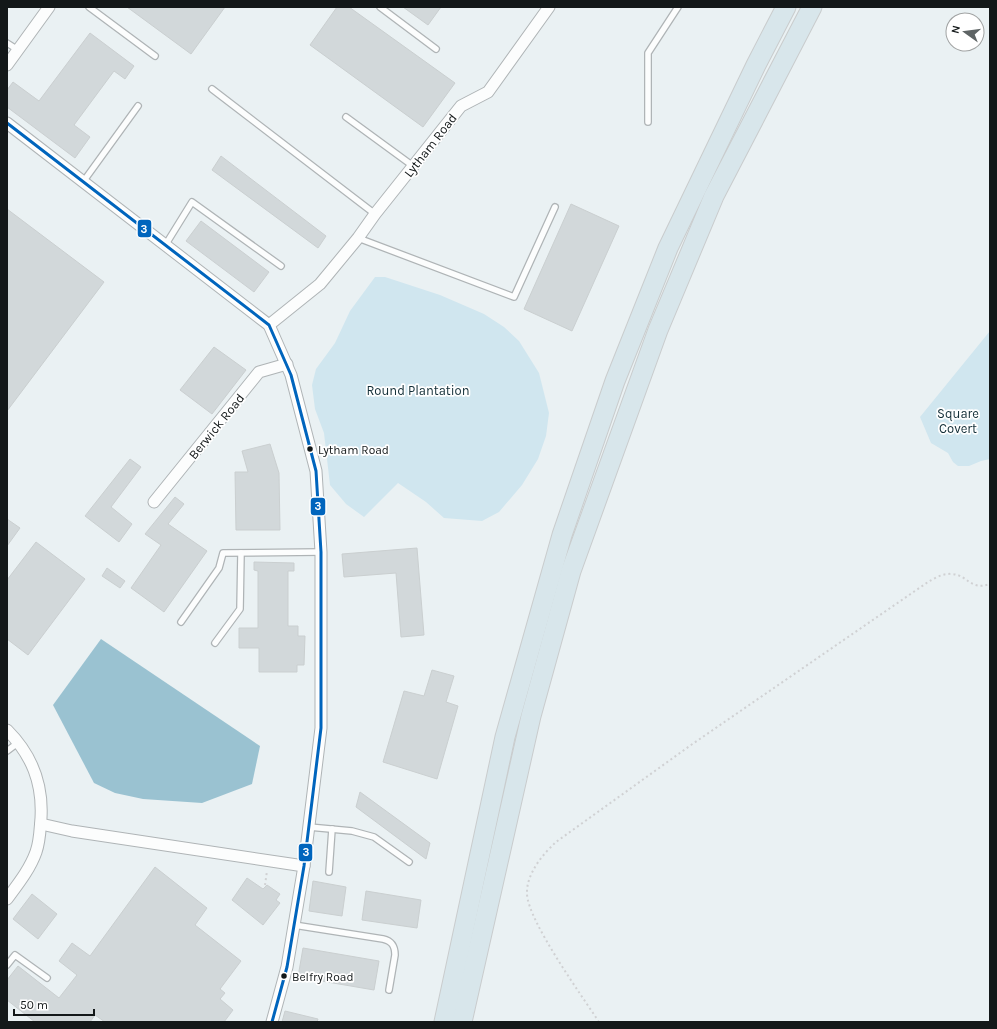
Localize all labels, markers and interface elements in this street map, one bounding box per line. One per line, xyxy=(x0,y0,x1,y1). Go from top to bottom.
north arrow xyxy=(945,12,985,52)
text: N xyxy=(949,24,963,35)
street label: Lytham Road xyxy=(401,110,460,180)
line badge: 3 xyxy=(137,219,152,238)
text: 3 xyxy=(141,223,148,236)
park label: Round Plantation xyxy=(366,383,470,398)
street label: Berwick Road xyxy=(185,391,247,462)
park label: Square Covert xyxy=(937,406,979,436)
place label: Lytham Road xyxy=(318,443,389,457)
marker: Lytham Road xyxy=(305,444,315,454)
line badge: 3 xyxy=(310,497,326,516)
text: 3 xyxy=(315,500,322,513)
line badge: 3 xyxy=(298,843,313,862)
text: 3 xyxy=(303,846,310,859)
place label: Belfry Road xyxy=(292,970,354,984)
marker: Belfry Road xyxy=(279,971,289,981)
scale bar xyxy=(14,991,94,1017)
text: 50 m xyxy=(20,998,48,1012)

